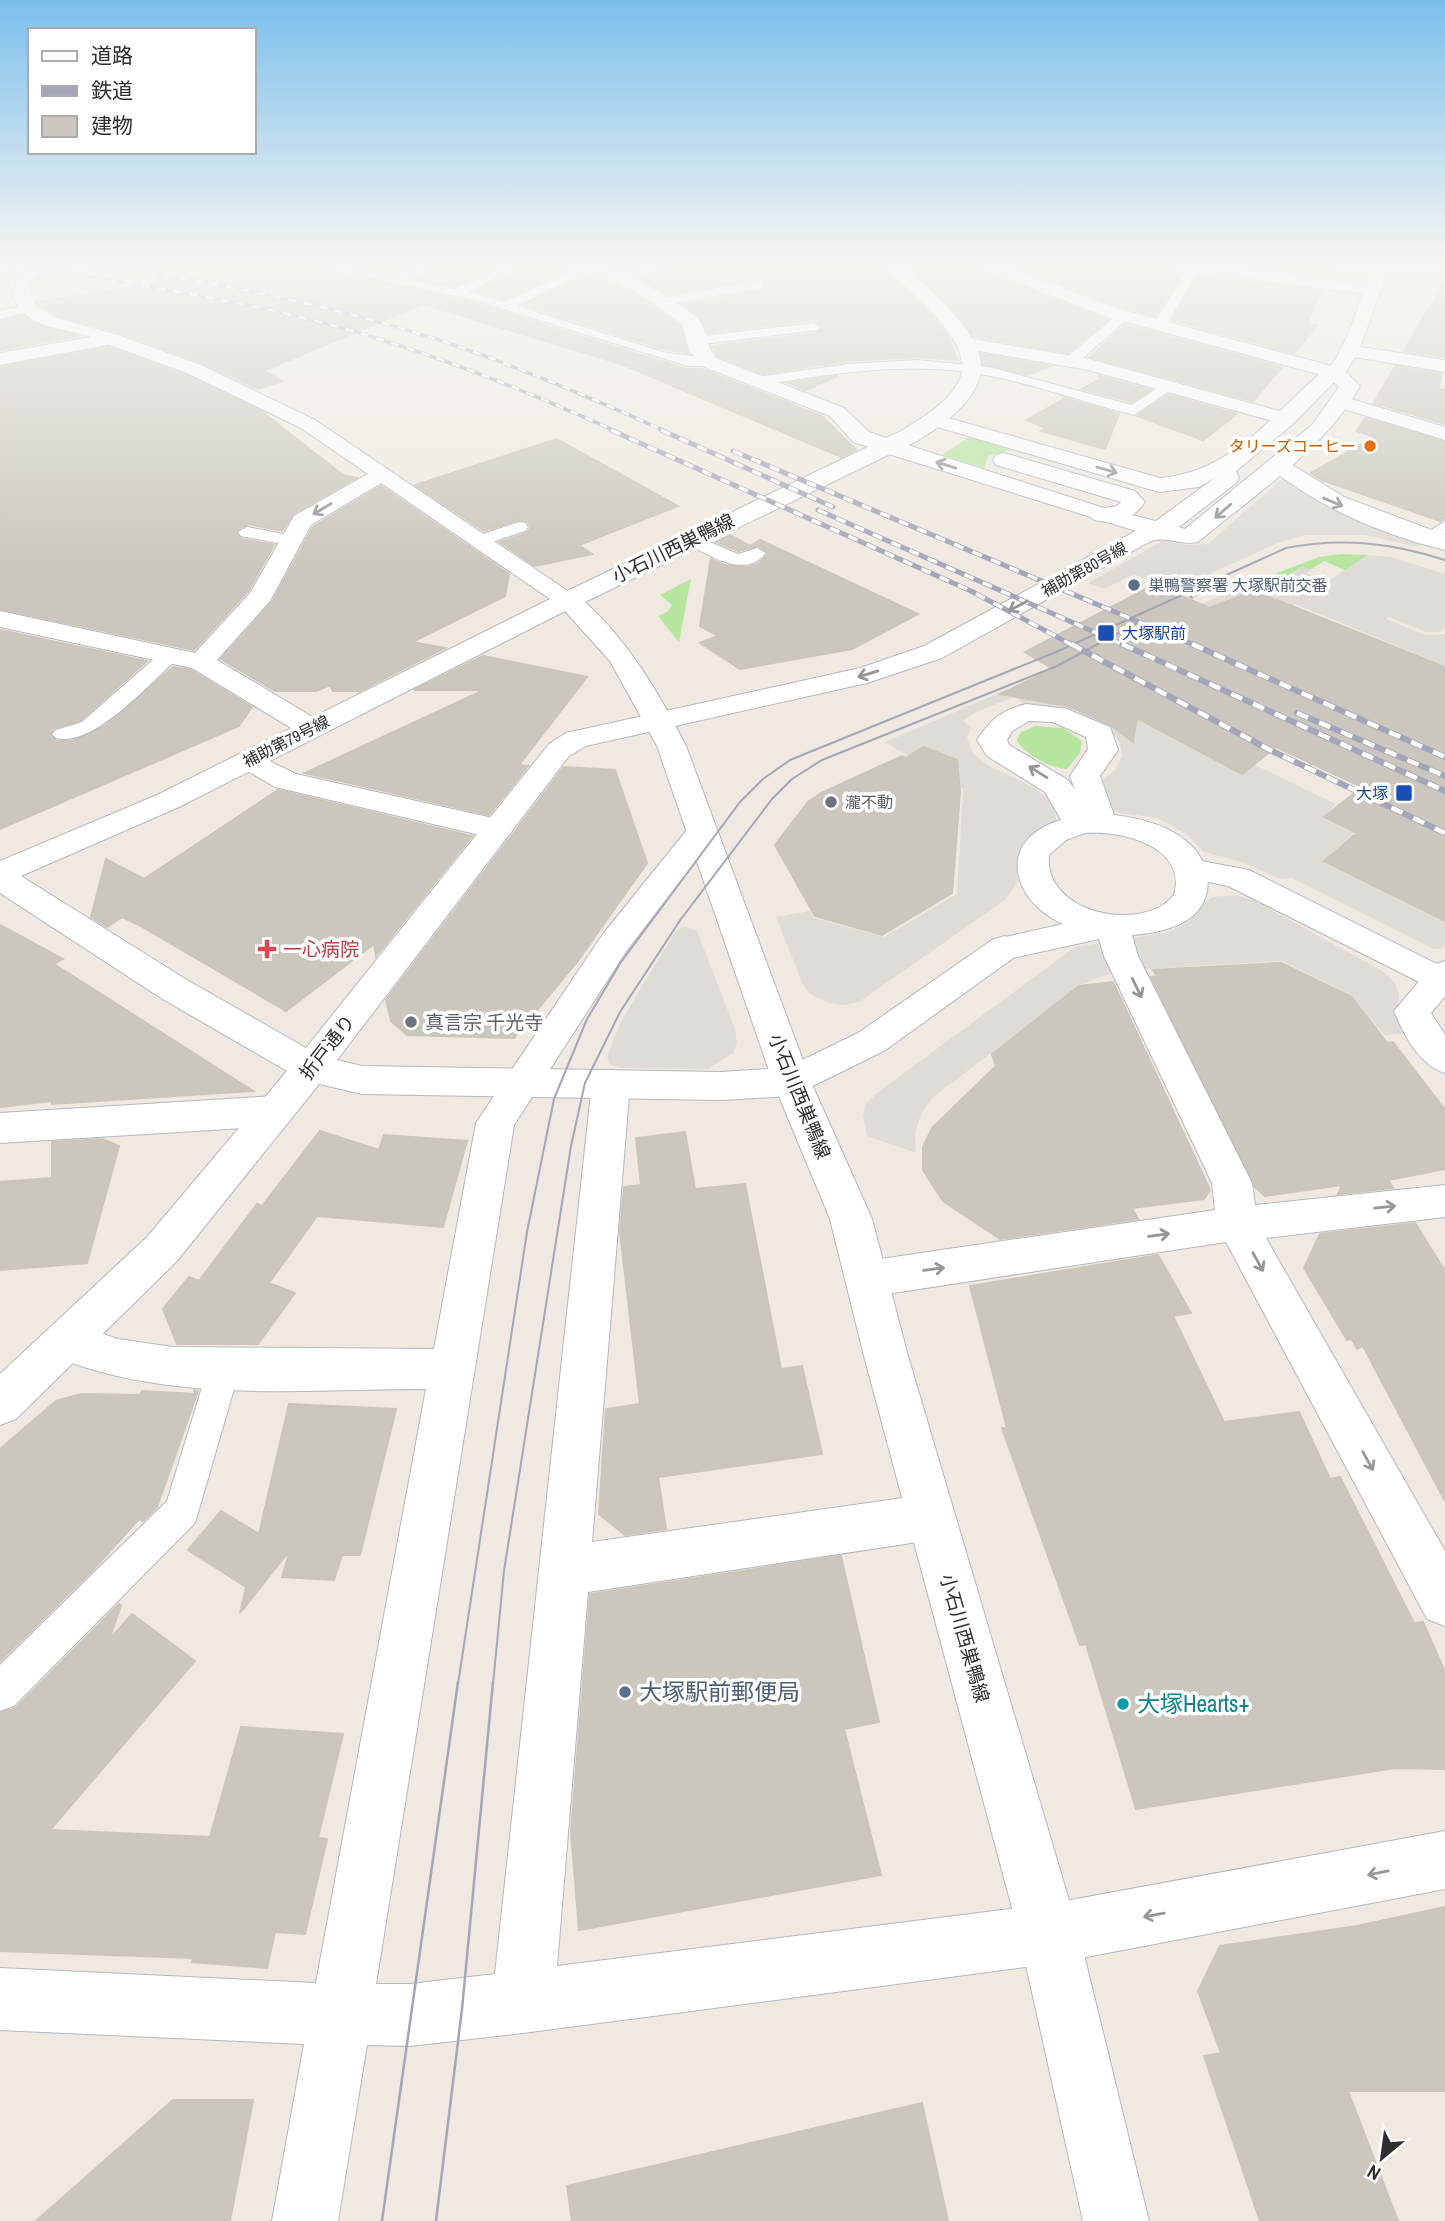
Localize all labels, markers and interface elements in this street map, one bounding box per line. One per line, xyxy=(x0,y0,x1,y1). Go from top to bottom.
legend xyxy=(28,28,256,154)
text: 道路 xyxy=(91,41,133,70)
text: 鉄道 xyxy=(91,76,133,105)
text: 建物 xyxy=(91,111,133,140)
place label: タリーズコーヒー xyxy=(1229,435,1356,457)
marker: タリーズコーヒー xyxy=(1362,438,1378,454)
one-way arrow xyxy=(935,457,957,470)
one-way arrow xyxy=(1096,464,1118,477)
one-way arrow xyxy=(1322,496,1344,509)
one-way arrow xyxy=(312,502,332,516)
one-way arrow xyxy=(1214,503,1232,519)
street label: 小石川西巣鴨線 xyxy=(608,507,738,589)
street label: 補助第80号線 xyxy=(1037,536,1131,602)
place label: 巣鴨警察署 大塚駅前交番 xyxy=(1148,574,1328,596)
marker: 巣鴨警察署 大塚駅前交番 xyxy=(1126,577,1142,593)
one-way arrow xyxy=(1008,599,1028,613)
place label: 大塚駅前 xyxy=(1122,622,1186,644)
marker: 大塚駅前 xyxy=(1096,623,1116,643)
one-way arrow xyxy=(857,669,879,682)
street label: 補助第79号線 xyxy=(239,710,333,772)
one-way arrow xyxy=(1028,765,1048,779)
place label: 大塚 xyxy=(1356,782,1388,804)
marker: 大塚 xyxy=(1394,783,1414,803)
place label: 瀧不動 xyxy=(845,791,893,813)
marker: 瀧不動 xyxy=(823,794,839,810)
place label: 一心病院 xyxy=(283,936,359,962)
marker: 一心病院 xyxy=(257,939,277,959)
one-way arrow xyxy=(1131,977,1144,999)
street label: 折戸通り xyxy=(293,1009,361,1085)
place label: 真言宗 千光寺 xyxy=(425,1009,543,1035)
marker: 真言宗 千光寺 xyxy=(403,1014,419,1030)
street label: 小石川西巣鴨線 xyxy=(763,1029,837,1163)
one-way arrow xyxy=(1373,1201,1396,1214)
one-way arrow xyxy=(1147,1229,1170,1242)
one-way arrow xyxy=(1252,1251,1265,1272)
one-way arrow xyxy=(922,1262,945,1275)
one-way arrow xyxy=(1361,1451,1375,1471)
street label: 小石川西巣鴨線 xyxy=(934,1570,996,1706)
place label: 大塚駅前郵便局 xyxy=(639,1676,800,1707)
marker: 大塚駅前郵便局 xyxy=(617,1684,633,1700)
place label: 大塚Hearts+ xyxy=(1137,1688,1250,1719)
marker: 大塚Hearts+ xyxy=(1115,1696,1131,1712)
one-way arrow xyxy=(1367,1866,1390,1880)
one-way arrow xyxy=(1144,1909,1166,1922)
north arrow xyxy=(1347,2123,1417,2193)
text: N xyxy=(1363,2159,1385,2187)

